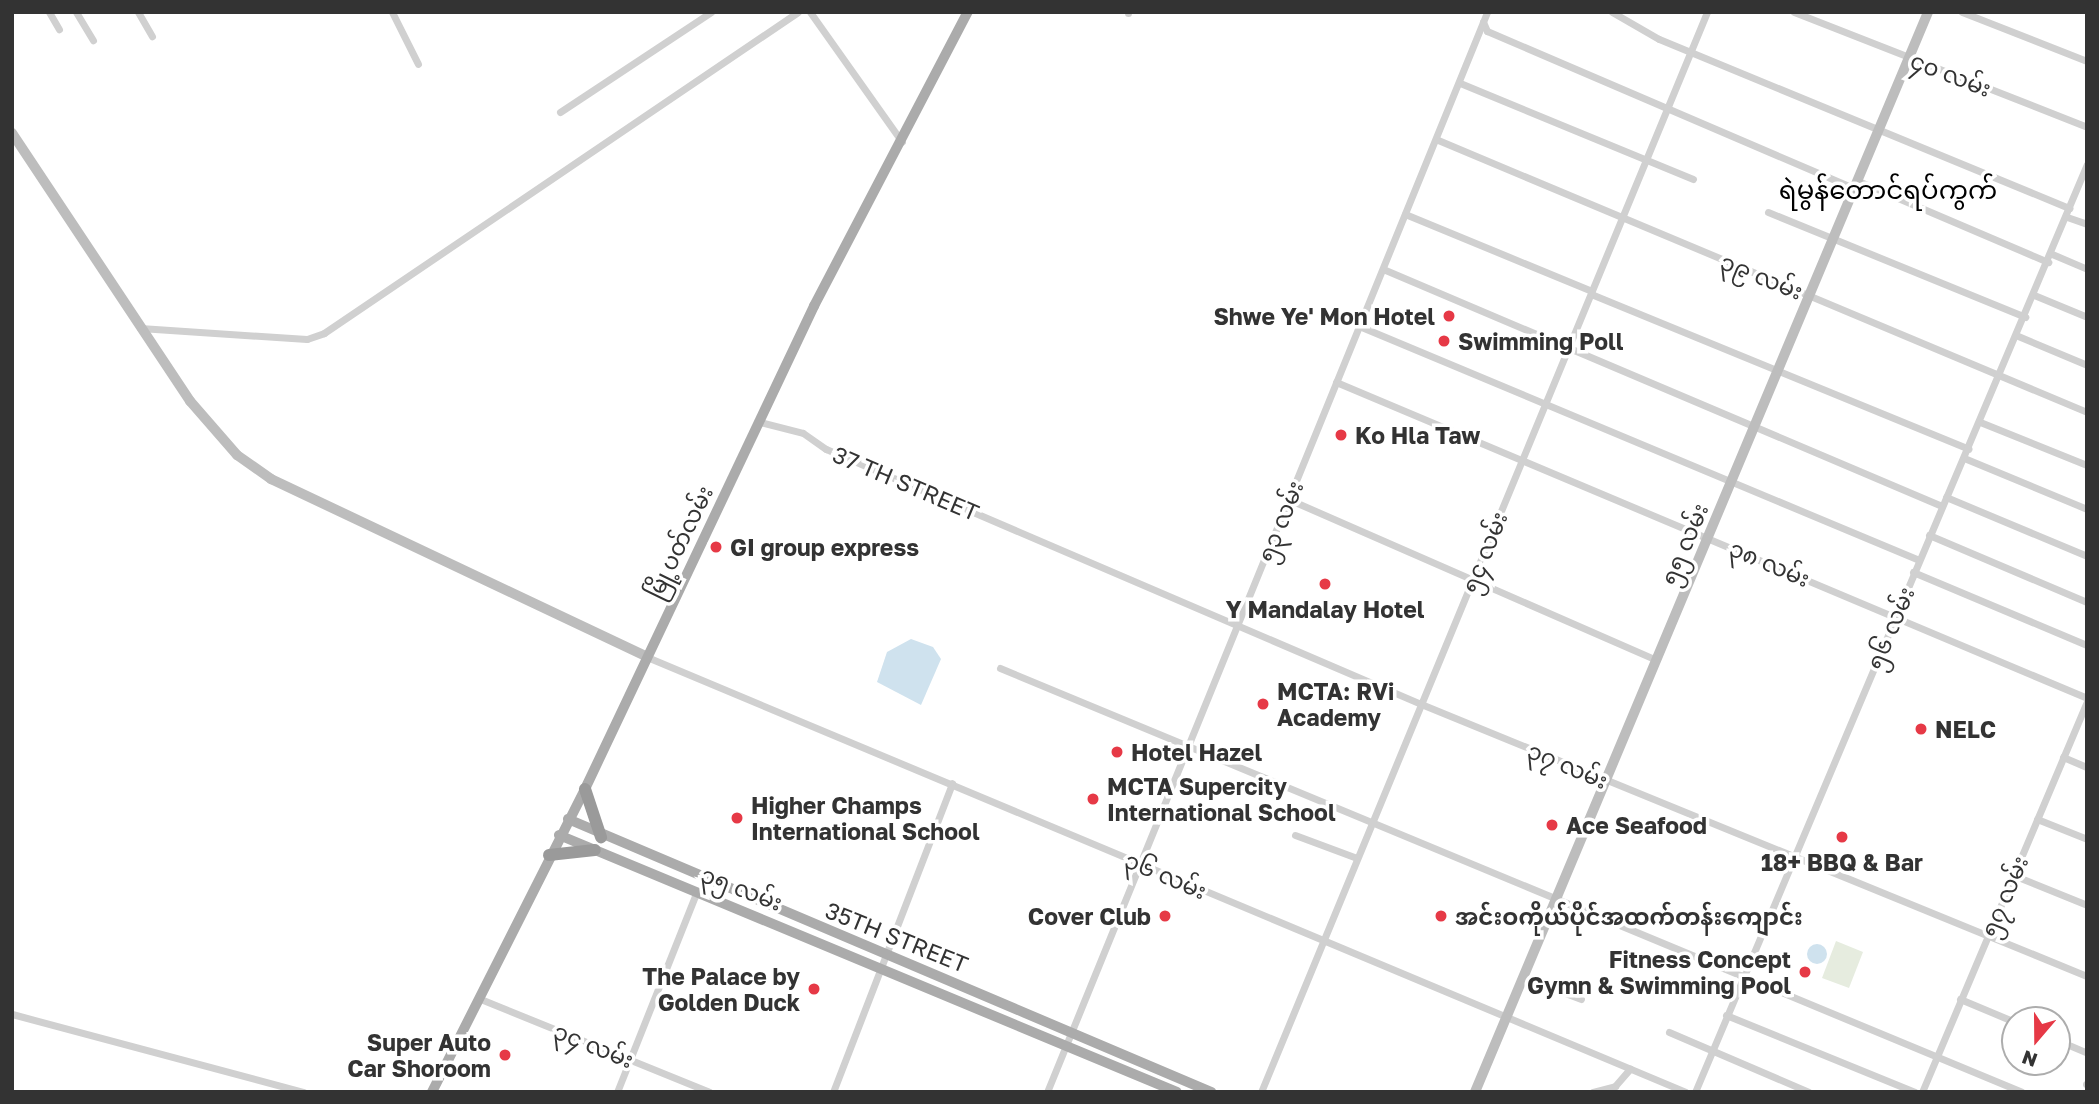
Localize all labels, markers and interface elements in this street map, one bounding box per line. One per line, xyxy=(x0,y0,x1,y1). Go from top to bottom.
street label: ၄၀ လမ်း xyxy=(1907,46,1995,102)
district label: ရဲမွန်တောင်ရပ်ကွက် xyxy=(1779,174,1997,206)
street label: ၃၉ လမ်း xyxy=(1717,247,1807,305)
place label: Shwe Ye' Mon Hotel xyxy=(1213,302,1435,330)
marker: Shwe Ye' Mon Hotel xyxy=(1441,308,1457,324)
place label: Swimming Poll xyxy=(1458,327,1623,355)
marker: Swimming Poll xyxy=(1436,333,1452,349)
place label: Ko Hla Taw xyxy=(1355,421,1480,449)
marker: Ko Hla Taw xyxy=(1333,427,1349,443)
street label: 37 TH STREET xyxy=(829,440,983,526)
street label: ၅၃ လမ်း xyxy=(1251,476,1309,566)
street label: မြို့ပတ်လမ်း xyxy=(640,481,718,603)
street label: ၅၅ လမ်း xyxy=(1654,499,1714,589)
street label: ၅၄ လမ်း xyxy=(1455,507,1513,597)
place label: GI group express xyxy=(730,533,919,561)
street label: ၃၈ လမ်း xyxy=(1726,534,1814,592)
marker: GI group express xyxy=(708,539,724,555)
marker: Y Mandalay Hotel xyxy=(1317,576,1333,592)
street label: ၅၆ လမ်း xyxy=(1860,582,1920,674)
place label: Y Mandalay Hotel xyxy=(1226,595,1424,623)
place label: MCTA: RVi Academy xyxy=(1277,677,1394,731)
marker: MCTA: RVi Academy xyxy=(1255,696,1271,712)
place label: NELC xyxy=(1935,715,1996,743)
marker: NELC xyxy=(1913,721,1929,737)
street label: ၃၇ လမ်း xyxy=(1524,736,1612,794)
place label: Hotel Hazel xyxy=(1131,738,1262,766)
marker: Hotel Hazel xyxy=(1109,744,1125,760)
place label: MCTA Supercity International School xyxy=(1107,772,1336,826)
place label: Higher Champs International School xyxy=(751,791,980,845)
marker: MCTA Supercity International School xyxy=(1085,791,1101,807)
marker: Higher Champs International School xyxy=(729,810,745,826)
place label: Ace Seafood xyxy=(1566,811,1707,839)
marker: Ace Seafood xyxy=(1544,817,1560,833)
marker: 18+ BBQ & Bar xyxy=(1834,829,1850,845)
street label: ၃၆ လမ်း xyxy=(1121,846,1211,904)
place label: 18+ BBQ & Bar xyxy=(1761,848,1923,876)
street label: ၅၇ လမ်း xyxy=(1975,851,2033,941)
street label: ၃၅ လမ်း xyxy=(697,860,787,916)
street label: 35TH STREET xyxy=(822,896,972,978)
place label: Cover Club xyxy=(1028,902,1151,930)
place label: အင်းဝကိုယ်ပိုင်အထက်တန်းကျောင်း xyxy=(1455,902,1803,930)
marker: Cover Club xyxy=(1157,908,1173,924)
marker: အင်းဝကိုယ်ပိုင်အထက်တန်းကျောင်း xyxy=(1433,908,1449,924)
place label: Fitness Concept Gymn & Swimming Pool xyxy=(1527,945,1791,999)
place label: The Palace by Golden Duck xyxy=(642,962,800,1016)
marker: Fitness Concept Gymn & Swimming Pool xyxy=(1797,964,1813,980)
marker: The Palace by Golden Duck xyxy=(806,981,822,997)
north arrow xyxy=(2001,1006,2071,1076)
street label: ၃၄ လမ်း xyxy=(550,1017,638,1073)
place label: Super Auto Car Shoroom xyxy=(347,1028,491,1082)
text: N xyxy=(2019,1046,2040,1073)
marker: Super Auto Car Shoroom xyxy=(497,1047,513,1063)

